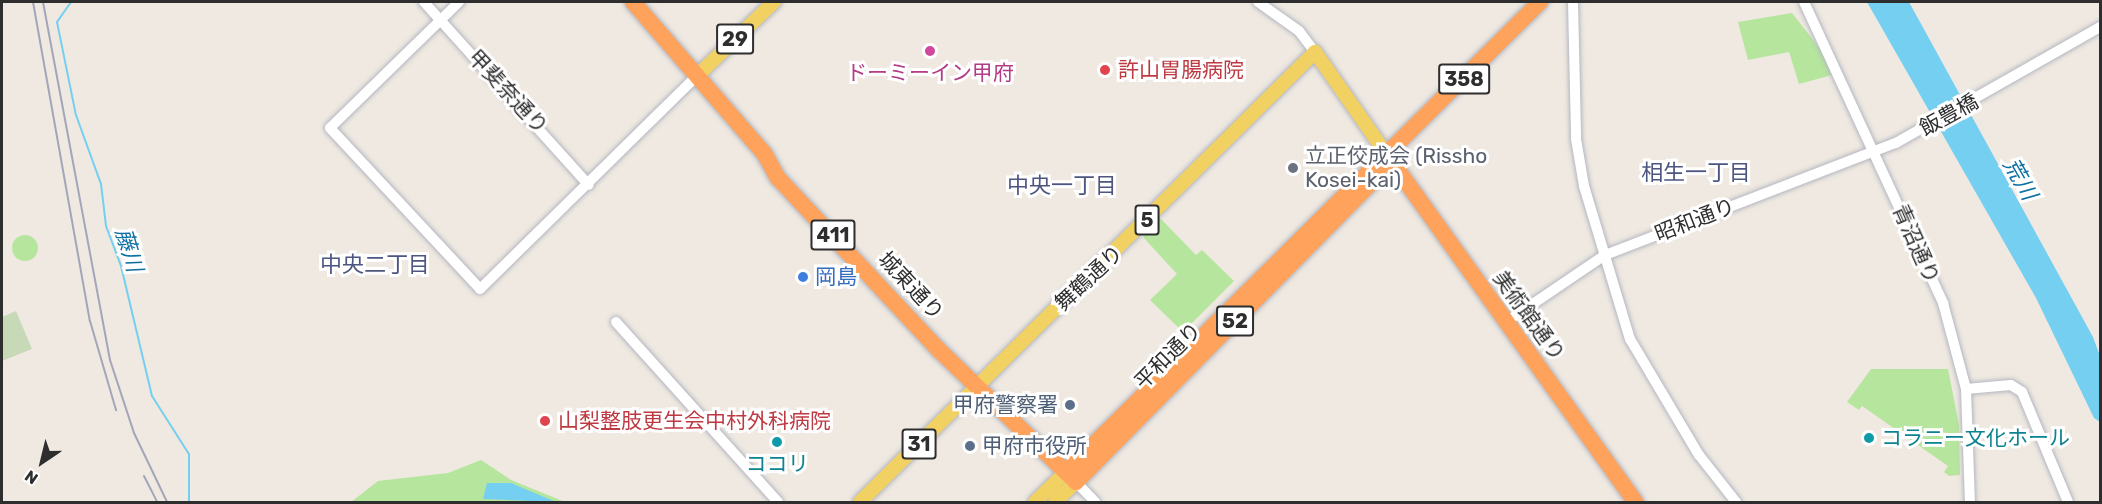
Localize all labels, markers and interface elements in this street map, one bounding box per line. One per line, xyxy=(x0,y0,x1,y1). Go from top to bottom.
road number: 29 xyxy=(716,22,754,56)
marker: ドーミーイン甲府 xyxy=(923,44,937,58)
street label: 甲斐奈通り xyxy=(463,45,553,139)
place label: 許山胃腸病院 xyxy=(1118,57,1244,83)
place label: ドーミーイン甲府 xyxy=(846,60,1014,86)
marker: 許山胃腸病院 xyxy=(1096,61,1114,79)
road number: 358 xyxy=(1437,62,1491,96)
street label: 飯豊橋 xyxy=(1915,89,1983,141)
place label: 立正佼成会 (Rissho Kosei-kai) xyxy=(1305,143,1487,193)
water label: 荒川 xyxy=(1998,153,2042,205)
district label: 相生一丁目 xyxy=(1641,160,1751,186)
marker: 立正佼成会 (Rissho Kosei-kai) xyxy=(1286,161,1300,175)
district label: 中央一丁目 xyxy=(1007,173,1117,199)
street label: 昭和通り xyxy=(1651,193,1739,247)
street label: 青沼通り xyxy=(1887,201,1945,287)
road number: 5 xyxy=(1134,203,1160,237)
road number: 411 xyxy=(809,218,857,252)
water label: 藤川 xyxy=(110,225,148,275)
street label: 舞鶴通り xyxy=(1050,240,1128,316)
street label: 城東通り xyxy=(873,247,949,325)
district label: 中央二丁目 xyxy=(320,252,430,278)
place label: 岡島 xyxy=(815,264,857,290)
street label: 美術館通り xyxy=(1488,266,1570,366)
marker: 岡島 xyxy=(796,270,810,284)
road number: 52 xyxy=(1216,304,1254,338)
street label: 平和通り xyxy=(1129,317,1207,395)
place label: 甲府警察署 xyxy=(953,392,1058,418)
marker: 甲府警察署 xyxy=(1063,398,1077,412)
place label: 山梨整肢更生会中村外科病院 xyxy=(558,408,831,434)
marker: 山梨整肢更生会中村外科病院 xyxy=(536,412,554,430)
place label: コラニー文化ホール xyxy=(1881,425,2070,451)
road number: 31 xyxy=(901,427,937,461)
marker: コラニー文化ホール xyxy=(1862,431,1876,445)
north arrow xyxy=(12,432,72,492)
place label: 甲府市役所 xyxy=(982,433,1087,459)
marker: ココリ xyxy=(770,435,784,449)
marker: 甲府市役所 xyxy=(963,439,977,453)
place label: ココリ xyxy=(746,451,808,477)
text: N xyxy=(21,466,42,488)

